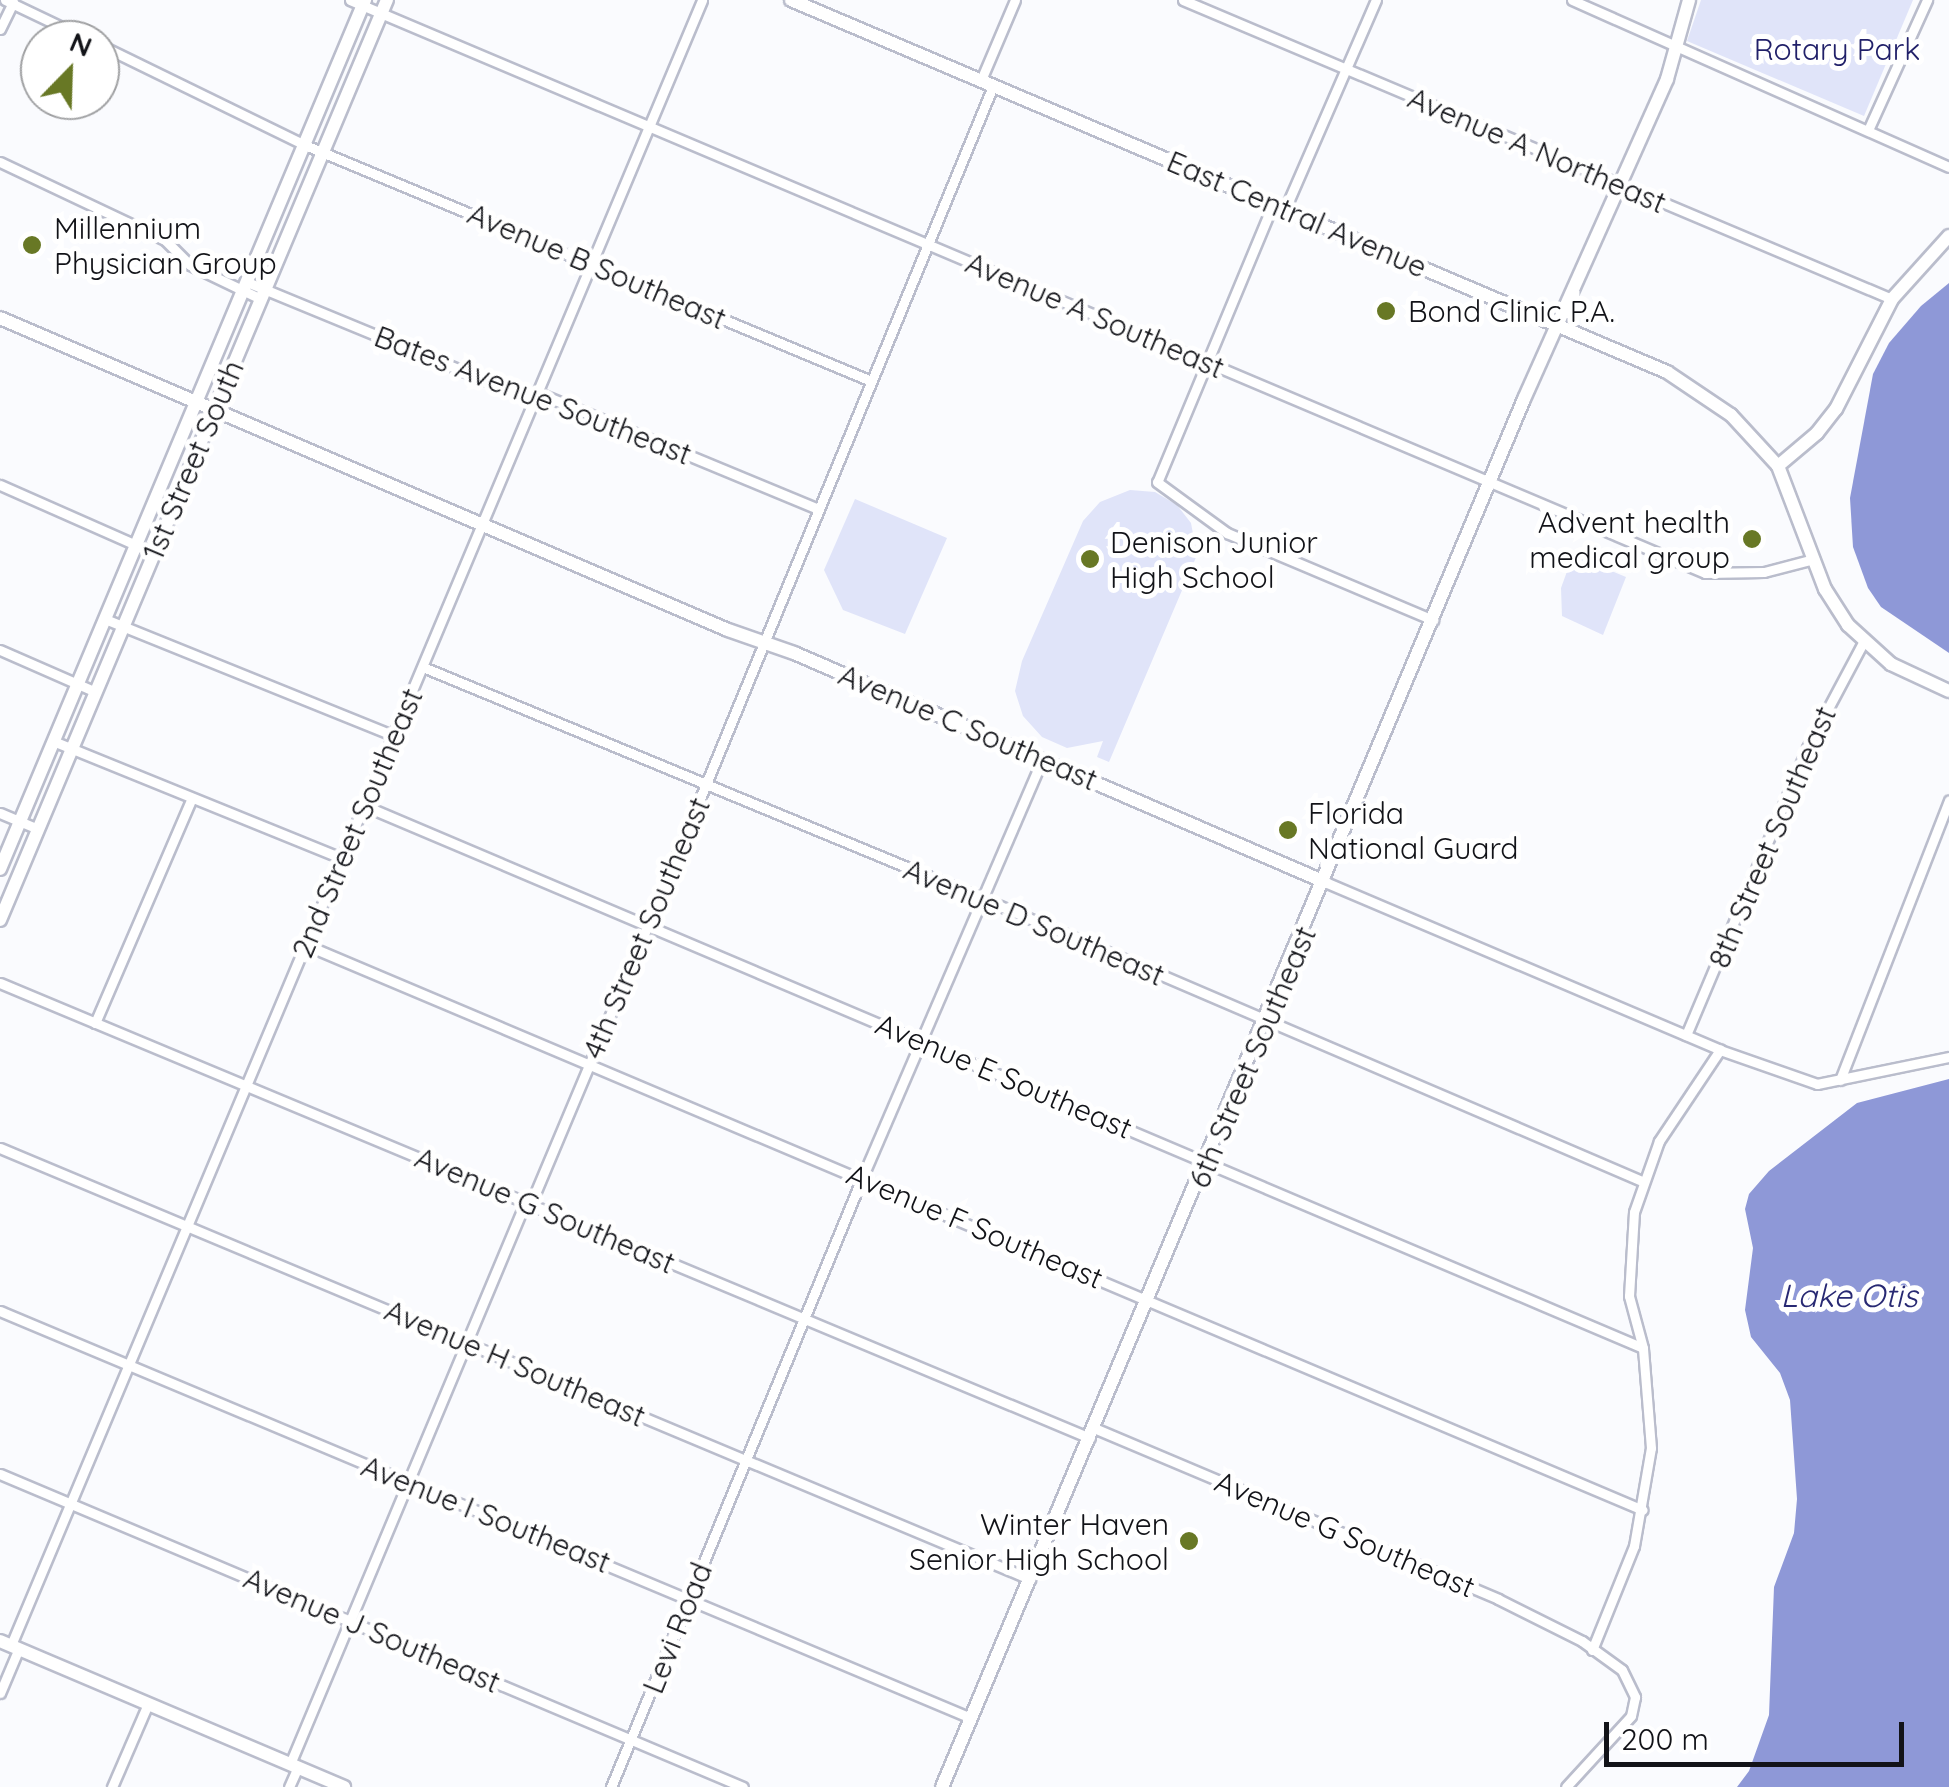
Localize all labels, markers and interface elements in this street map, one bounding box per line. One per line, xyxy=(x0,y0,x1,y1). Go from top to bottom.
north arrow xyxy=(20,20,120,120)
text: N xyxy=(65,24,97,64)
park label: Rotary Park xyxy=(1754,31,1920,67)
street label: Avenue A Northeast xyxy=(1403,79,1671,221)
street label: East Central Avenue xyxy=(1162,143,1432,285)
street label: Avenue B Southeast xyxy=(462,195,732,337)
place label: Millennium Physician Group xyxy=(54,210,277,280)
marker: Millennium Physician Group xyxy=(19,232,45,258)
street label: Avenue A Southeast xyxy=(960,244,1230,386)
place label: Bond Clinic P.A. xyxy=(1408,293,1615,329)
marker: Bond Clinic P.A. xyxy=(1373,298,1399,324)
street label: Bates Avenue Southeast xyxy=(369,318,697,472)
street label: 1st Street South xyxy=(135,355,251,565)
place label: Advent health medical group xyxy=(1529,504,1730,574)
place label: Denison Junior High School xyxy=(1110,524,1318,594)
marker: Advent health medical group xyxy=(1739,526,1765,552)
marker: Denison Junior High School xyxy=(1079,548,1101,570)
street label: Avenue C Southeast xyxy=(833,656,1103,798)
street label: 2nd Street Southeast xyxy=(284,683,430,963)
street label: 8th Street Southeast xyxy=(1701,701,1843,973)
street label: 4th Street Southeast xyxy=(575,792,717,1064)
place label: Florida National Guard xyxy=(1308,795,1519,866)
marker: Florida National Guard xyxy=(1277,819,1299,841)
street label: Avenue D Southeast xyxy=(898,851,1170,993)
street label: 6th Street Southeast xyxy=(1181,921,1323,1193)
street label: Avenue E Southeast xyxy=(871,1006,1137,1146)
street label: Avenue G Southeast xyxy=(410,1139,680,1281)
street label: Avenue F Southeast xyxy=(842,1156,1108,1296)
water label: Lake Otis xyxy=(1781,1276,1917,1314)
street label: Avenue H Southeast xyxy=(379,1292,651,1434)
street label: Avenue I Southeast xyxy=(356,1448,616,1580)
street label: Avenue G Southeast xyxy=(1210,1463,1480,1605)
place label: Winter Haven Senior High School xyxy=(909,1506,1169,1576)
marker: Winter Haven Senior High School xyxy=(1178,1530,1200,1552)
street label: Levi Road xyxy=(635,1557,719,1699)
street label: Avenue J Southeast xyxy=(238,1560,506,1700)
scale bar xyxy=(1609,1702,1909,1764)
text: 200 m xyxy=(1621,1720,1709,1758)

